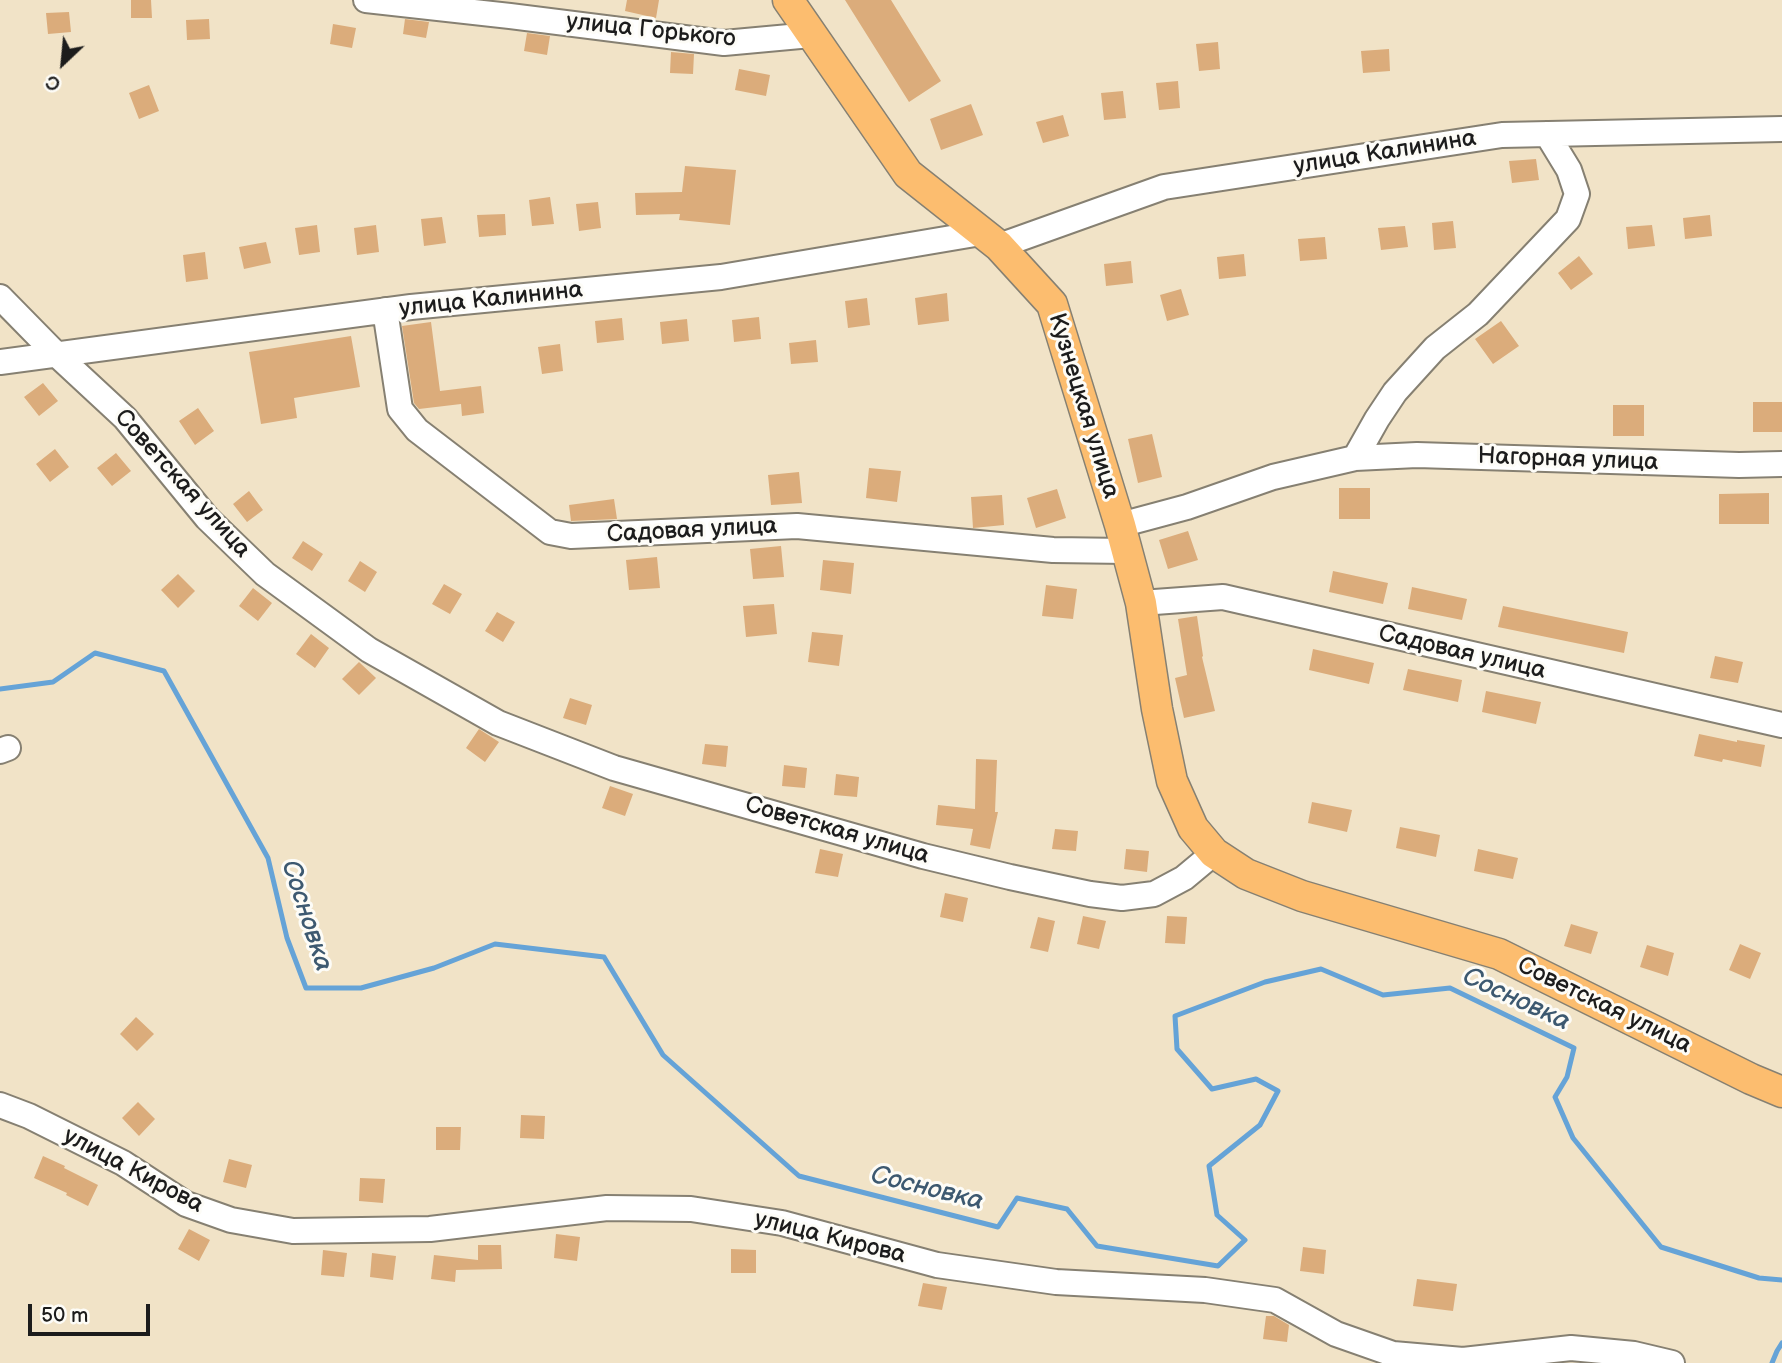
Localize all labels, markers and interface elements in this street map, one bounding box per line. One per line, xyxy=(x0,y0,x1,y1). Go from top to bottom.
street label: улица Горького xyxy=(565,8,737,54)
north arrow xyxy=(28,28,98,98)
text: С xyxy=(43,69,65,96)
street label: улица Калинина xyxy=(1292,124,1478,182)
street label: улица Калинина xyxy=(398,276,584,324)
street label: Кузнецкая улица xyxy=(1041,310,1125,502)
street label: Советская улица xyxy=(108,404,256,564)
street label: Нагорная улица xyxy=(1477,442,1659,478)
street label: Садовая улица xyxy=(606,512,778,550)
street label: Садовая улица xyxy=(1376,620,1548,686)
street label: Советская улица xyxy=(742,791,932,871)
water label: Сосновка xyxy=(273,856,339,976)
street label: Советская улица xyxy=(1512,951,1696,1061)
water label: Сосновка xyxy=(1457,962,1575,1038)
street label: улица Кирова xyxy=(58,1122,208,1220)
water label: Сосновка xyxy=(867,1160,987,1218)
street label: улица Кирова xyxy=(752,1205,908,1271)
scale bar xyxy=(32,1290,154,1334)
text: 50 m xyxy=(41,1303,88,1328)

